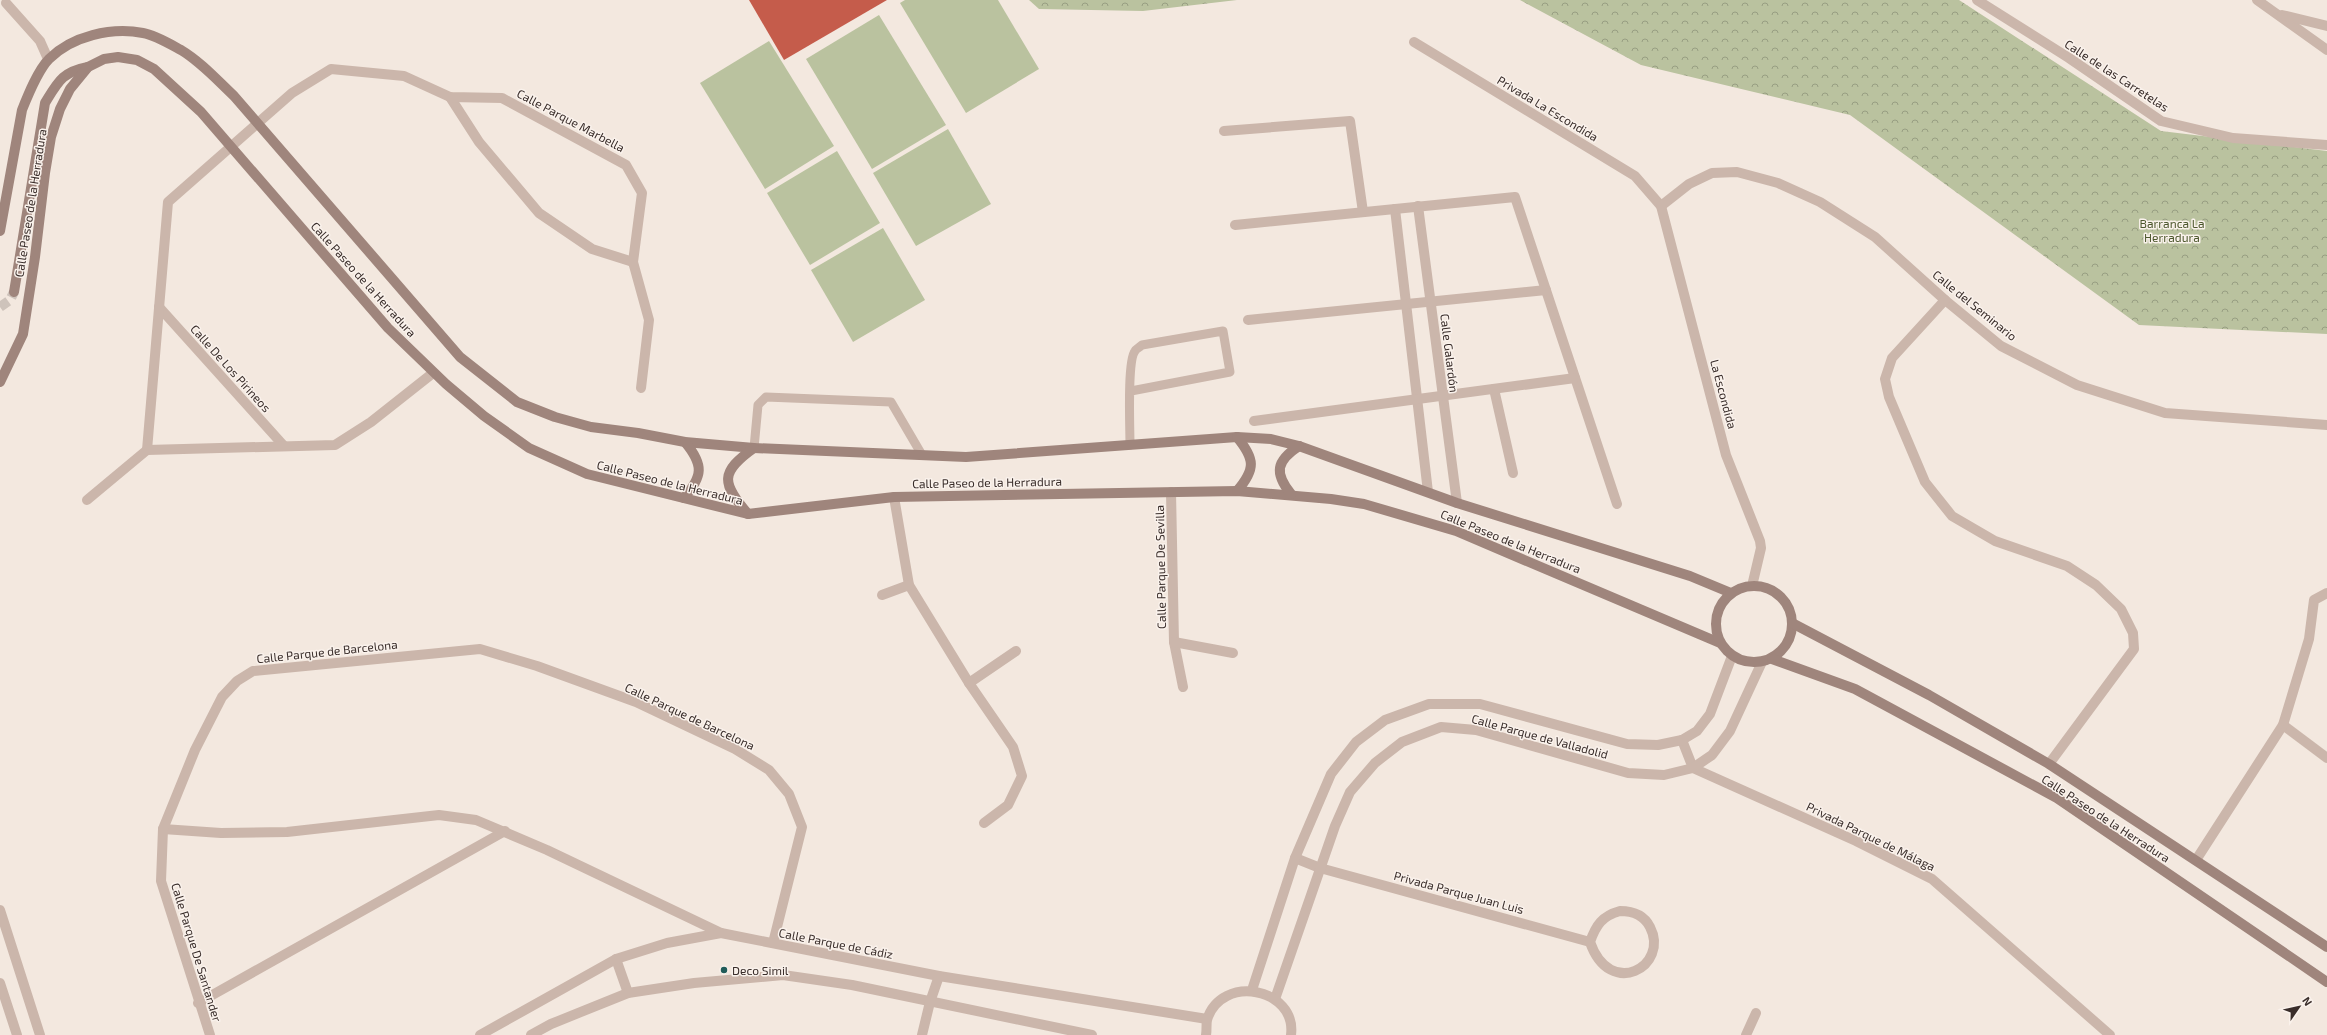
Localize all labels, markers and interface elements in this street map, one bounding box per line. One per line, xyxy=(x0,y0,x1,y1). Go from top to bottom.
street label: Calle de las Carretelas xyxy=(2062,36,2172,114)
street label: Privada La Escondida xyxy=(1495,72,1601,144)
street label: Calle Parque Marbella xyxy=(515,86,627,154)
street label: Calle Paseo de la Herradura xyxy=(11,128,49,278)
park label: Barranca La Herradura xyxy=(2139,216,2205,244)
street label: Calle Paseo de la Herradura xyxy=(309,219,419,339)
street label: Calle del Seminario xyxy=(1930,267,2020,343)
street label: Calle Galardón xyxy=(1438,313,1462,393)
street label: Calle De Los Pirineos xyxy=(188,321,274,415)
street label: La Escondida xyxy=(1708,358,1740,430)
street label: Calle Paseo de la Herradura xyxy=(596,457,744,507)
street label: Calle Paseo de la Herradura xyxy=(912,474,1062,490)
street label: Calle Parque De Sevilla xyxy=(1152,505,1168,629)
street label: Calle Paseo de la Herradura xyxy=(1439,506,1583,576)
street label: Calle Parque de Barcelona xyxy=(256,637,398,665)
street label: Calle Parque de Barcelona xyxy=(623,680,757,752)
street label: Calle Parque de Valladolid xyxy=(1470,711,1610,761)
street label: Calle Paseo de la Herradura xyxy=(2039,771,2173,865)
street label: Privada Parque de Málaga xyxy=(1804,799,1938,873)
street label: Privada Parque Juan Luis xyxy=(1392,868,1526,916)
street label: Calle Parque De Santander xyxy=(169,881,225,1023)
street label: Calle Parque de Cádiz xyxy=(778,925,894,961)
place label: Deco Simil xyxy=(732,963,789,977)
marker: Deco Simil xyxy=(719,965,729,975)
north arrow xyxy=(2279,987,2319,1027)
text: N xyxy=(2300,994,2315,1008)

